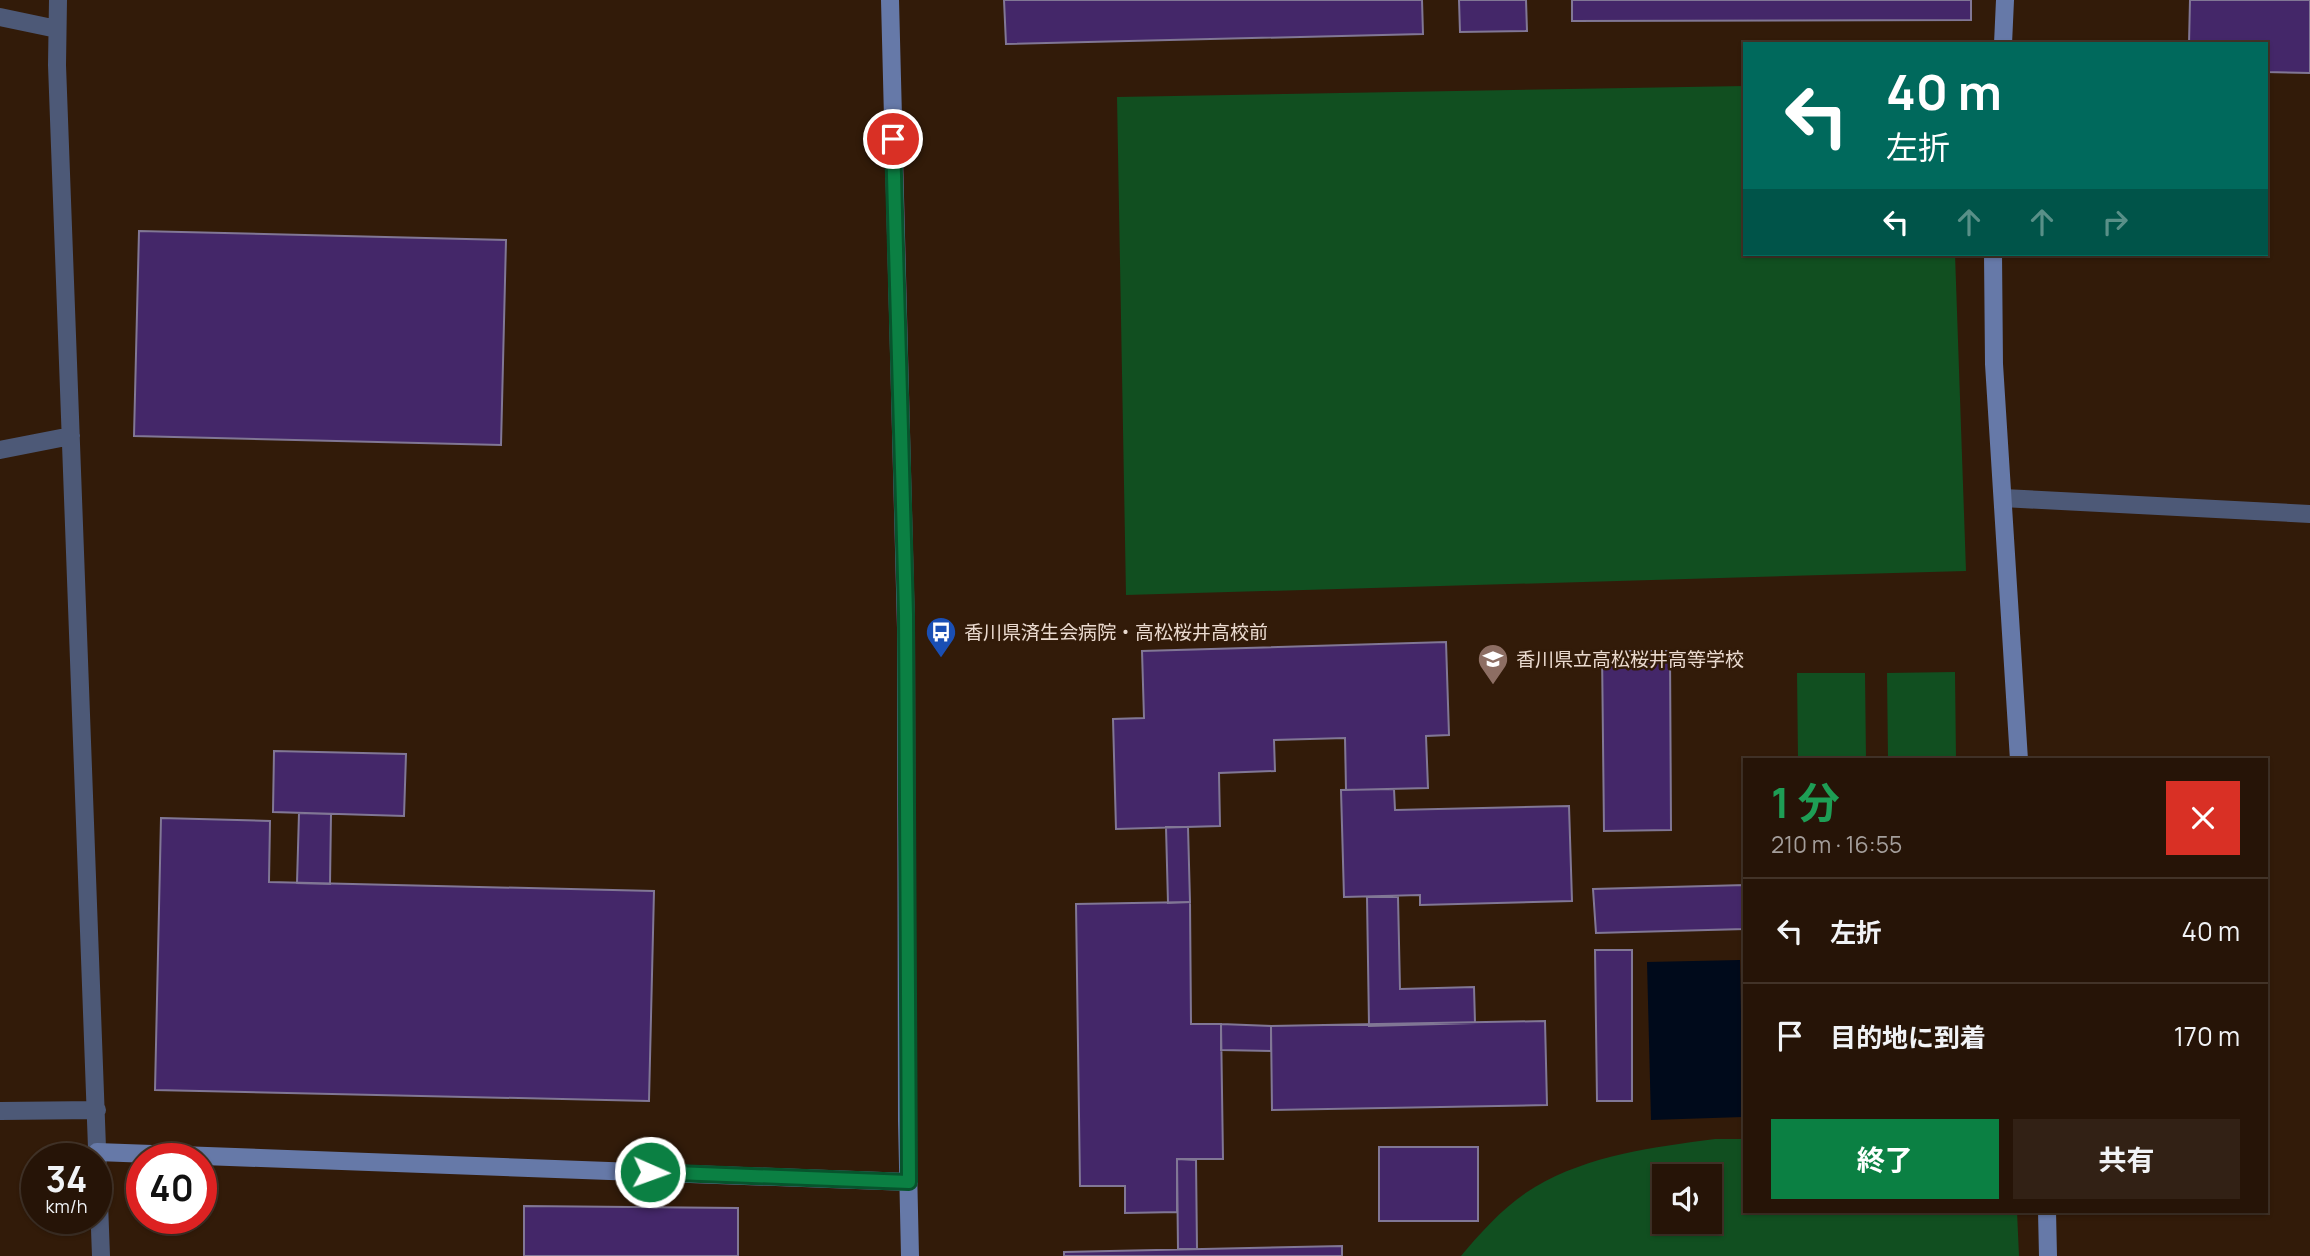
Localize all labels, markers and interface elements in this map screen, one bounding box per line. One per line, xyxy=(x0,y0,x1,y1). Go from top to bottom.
text: 40 m xyxy=(1886,58,2002,125)
icon: left xyxy=(1771,70,1862,161)
pin xyxy=(863,109,923,169)
icon: arrive xyxy=(874,120,912,158)
text: 左折 xyxy=(1886,125,1950,169)
icon: left xyxy=(1877,203,1915,241)
icon: ahead xyxy=(1950,203,1988,241)
icon: ahead xyxy=(2023,203,2061,241)
icon: right xyxy=(2096,203,2134,241)
bus stop icon: 香川県済生会病院・高松桜井高校前 xyxy=(924,615,958,659)
place label: 香川県済生会病院・高松桜井高校前 xyxy=(964,619,1268,645)
school or university icon: 香川県立高松桜井高等学校 xyxy=(1476,642,1510,686)
place label: 香川県立高松桜井高等学校 xyxy=(1516,646,1744,672)
text: 1 分 xyxy=(1771,773,1840,831)
button: close xyxy=(2166,781,2240,855)
text: 210 m · 16:55 xyxy=(1771,828,1902,860)
icon: left xyxy=(1771,912,1809,950)
text: 40 m xyxy=(2182,913,2240,949)
text: 左折 xyxy=(1830,914,1882,950)
icon: arrive xyxy=(1771,1017,1809,1055)
text: 170 m xyxy=(2174,1018,2240,1054)
text: 目的地に到着 xyxy=(1830,1019,1986,1055)
button: 終了 xyxy=(1771,1119,1999,1199)
button: 共有 xyxy=(2013,1119,2240,1199)
position arrow xyxy=(613,1135,687,1209)
speed limit sign: 40 xyxy=(126,1143,217,1234)
text: 34 xyxy=(46,1155,87,1203)
map controls xyxy=(1652,1164,1722,1234)
button: sound xyxy=(1652,1164,1722,1234)
text: km/h xyxy=(46,1194,87,1218)

